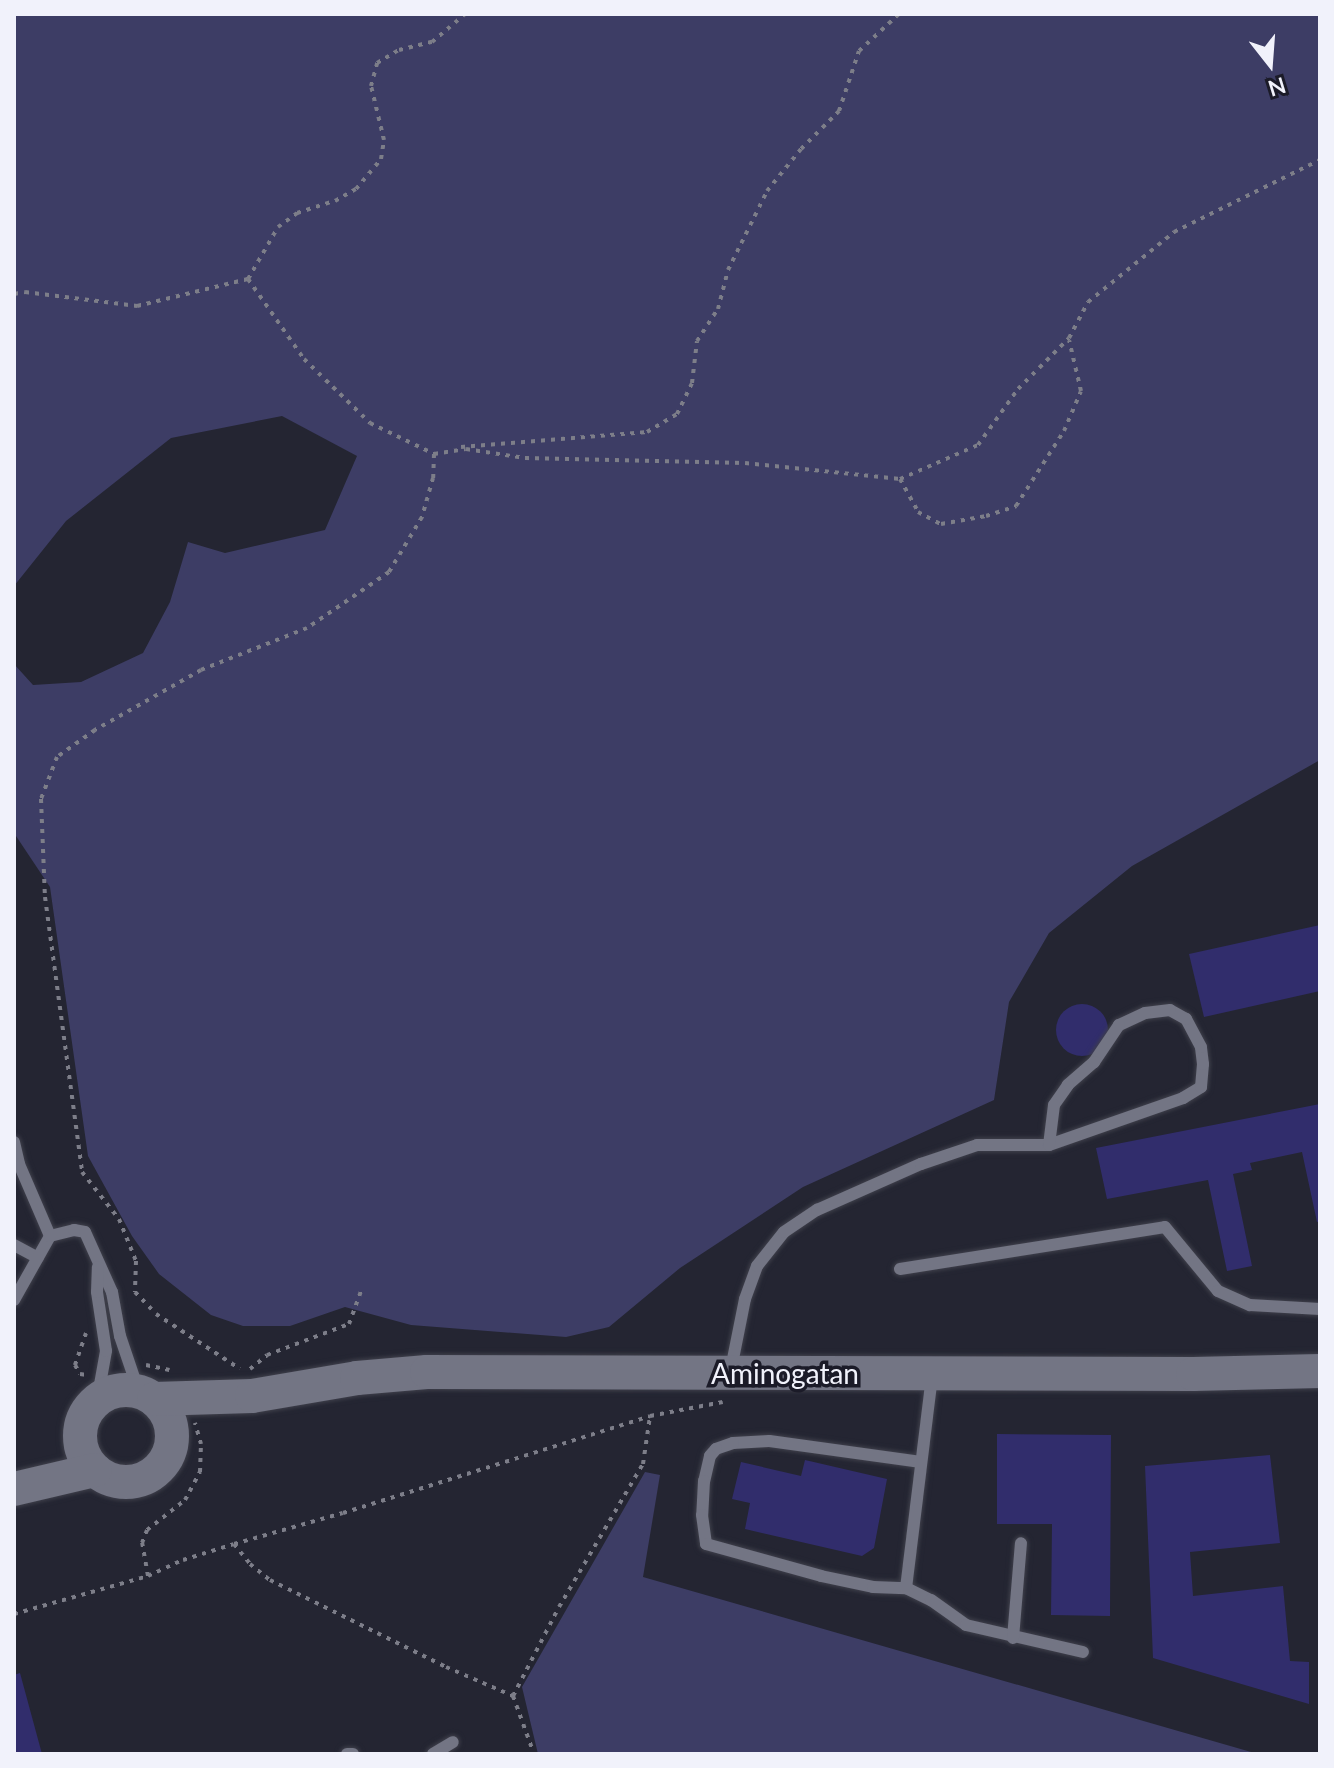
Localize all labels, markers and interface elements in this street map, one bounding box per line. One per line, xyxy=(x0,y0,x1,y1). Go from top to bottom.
north arrow xyxy=(1230,24,1310,104)
text: N xyxy=(1265,72,1289,103)
street label: Aminogatan xyxy=(711,1356,859,1390)

